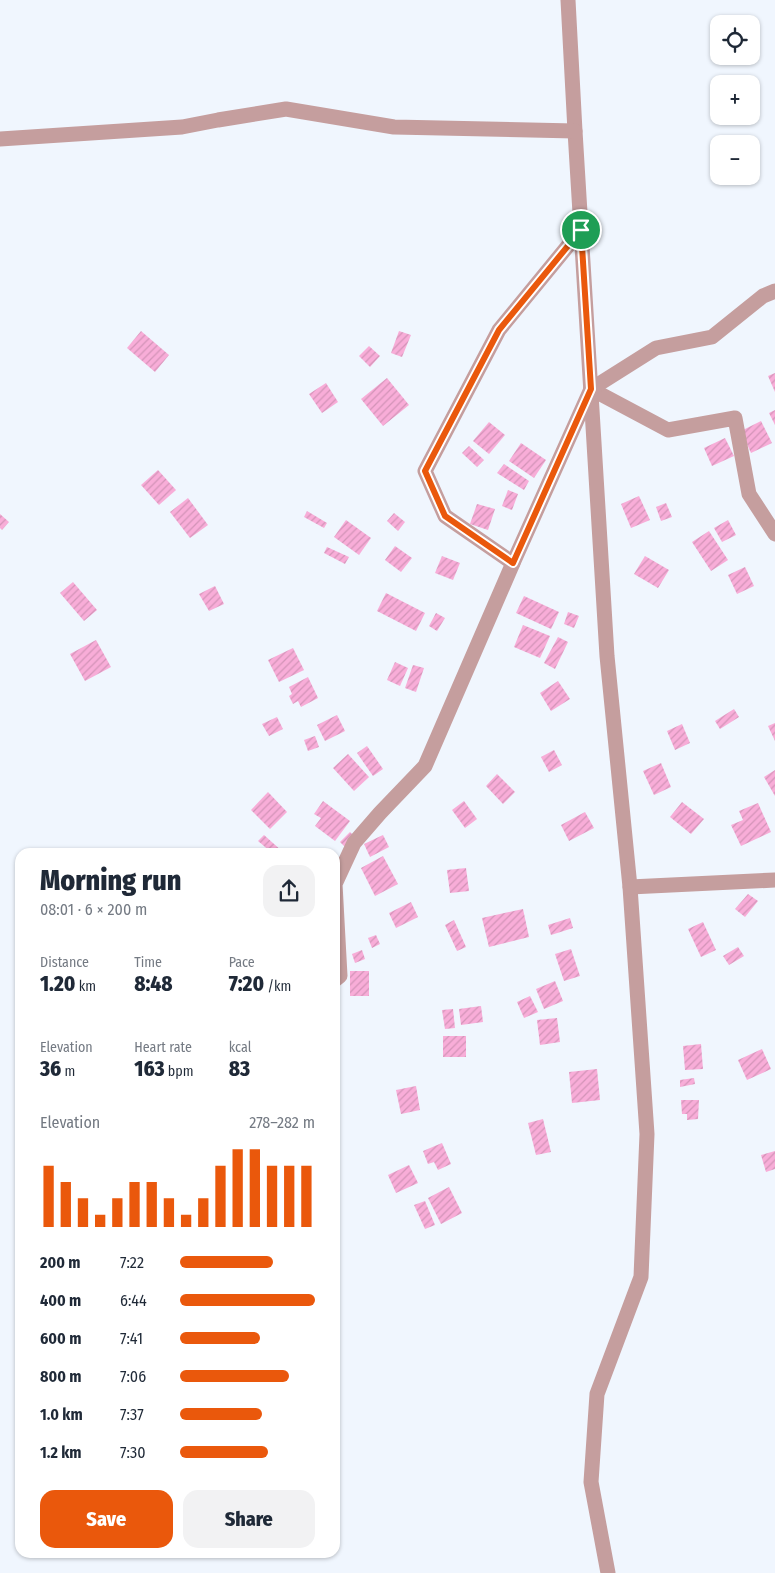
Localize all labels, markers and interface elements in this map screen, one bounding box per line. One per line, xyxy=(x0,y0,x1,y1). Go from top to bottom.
map controls xyxy=(710,15,760,185)
button: locate xyxy=(710,15,760,65)
button: + xyxy=(710,75,760,125)
button: − xyxy=(710,135,760,185)
pin xyxy=(560,209,602,251)
icon: arrive xyxy=(567,216,595,244)
text: Morning run xyxy=(40,864,181,897)
button: share xyxy=(263,865,315,917)
text: 08:01 · 6 × 200 m xyxy=(40,900,147,919)
text: Distance xyxy=(40,954,89,971)
text: Time xyxy=(134,954,162,971)
text: Pace xyxy=(229,954,255,971)
text: 1.20 xyxy=(40,971,75,997)
text: 8:48 xyxy=(134,971,173,997)
text: 7:20 xyxy=(229,971,264,997)
text: km xyxy=(75,978,96,995)
text: /km xyxy=(264,978,291,995)
text: Elevation xyxy=(40,1039,93,1056)
text: Heart rate xyxy=(134,1039,192,1056)
text: kcal xyxy=(229,1039,251,1056)
text: 36 xyxy=(40,1056,61,1082)
text: 163 xyxy=(134,1056,165,1082)
text: 83 xyxy=(229,1056,250,1082)
text: m xyxy=(61,1063,75,1080)
text: bpm xyxy=(165,1063,193,1080)
text: Elevation xyxy=(40,1113,100,1132)
text: 278–282 m xyxy=(249,1113,315,1132)
text: 200 m xyxy=(40,1253,80,1272)
text: 7:22 xyxy=(120,1253,144,1272)
text: 400 m xyxy=(40,1291,81,1310)
text: 6:44 xyxy=(120,1291,147,1310)
text: 600 m xyxy=(40,1329,81,1348)
text: 7:41 xyxy=(120,1329,143,1348)
text: 800 m xyxy=(40,1367,81,1386)
text: 7:06 xyxy=(120,1367,146,1386)
text: 1.0 km xyxy=(40,1405,83,1424)
text: 7:37 xyxy=(120,1405,144,1424)
text: 1.2 km xyxy=(40,1443,82,1462)
text: 7:30 xyxy=(120,1443,146,1462)
button: Save xyxy=(40,1490,173,1548)
button: Share xyxy=(183,1490,315,1548)

